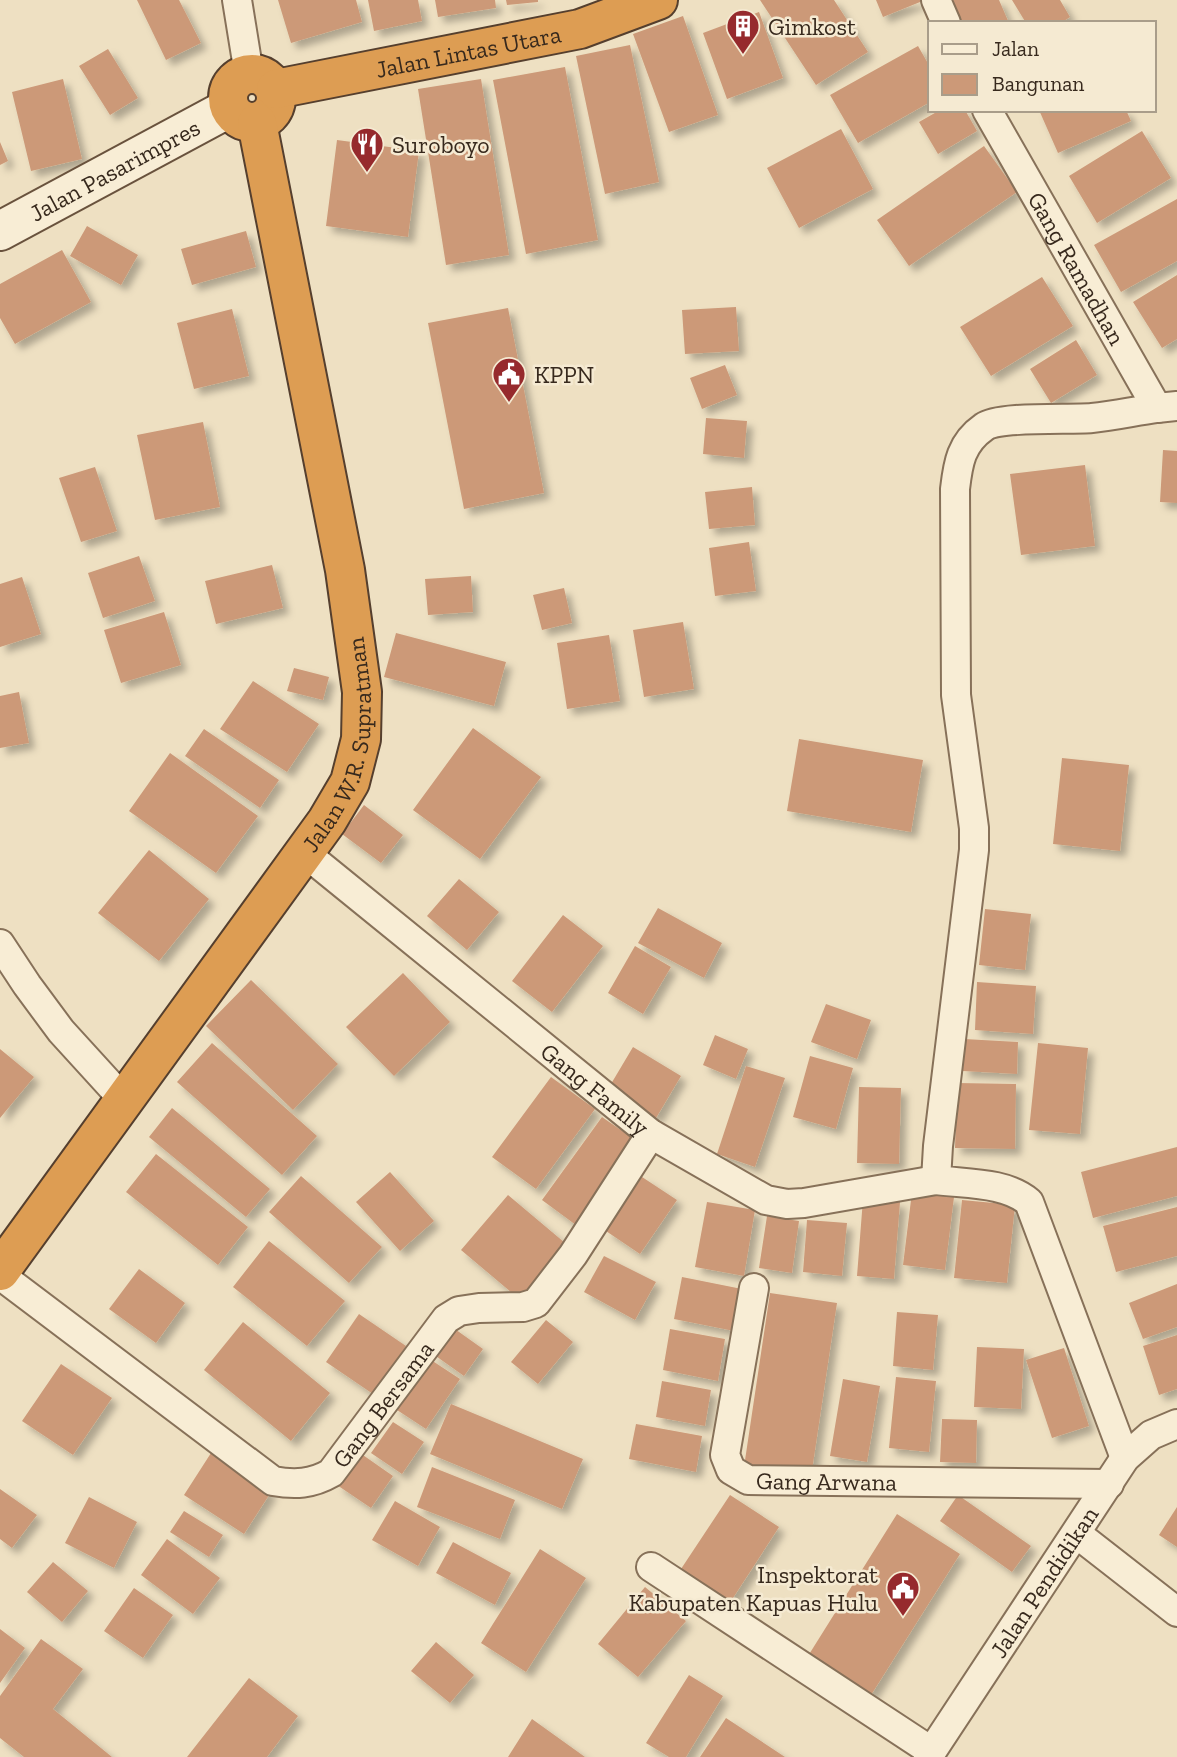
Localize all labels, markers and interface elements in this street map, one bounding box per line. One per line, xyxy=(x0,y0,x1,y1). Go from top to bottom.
building icon: Gimkost xyxy=(724,7,762,56)
place label: Gimkost xyxy=(768,12,856,41)
street label: Jalan Lintas Utara xyxy=(373,19,564,84)
legend xyxy=(928,21,1156,112)
text: Jalan xyxy=(992,36,1039,61)
text: Bangunan xyxy=(992,71,1084,96)
street label: Jalan Pasarimpres xyxy=(24,112,205,227)
restaurant icon: Suroboyo xyxy=(348,125,386,174)
place label: Suroboyo xyxy=(392,130,490,159)
street label: Gang Ramadhan xyxy=(1022,187,1132,350)
public building icon: KPPN xyxy=(490,355,528,404)
place label: KPPN xyxy=(534,360,594,389)
street label: Jalan W.R. Supratman xyxy=(295,635,377,857)
street label: Gang Family xyxy=(535,1036,656,1142)
street label: Gang Bersama xyxy=(326,1335,439,1473)
street label: Gang Arwana xyxy=(756,1466,898,1496)
street label: Jalan Pendidikan xyxy=(983,1500,1104,1663)
place label: Inspektorat Kabupaten Kapuas Hulu xyxy=(628,1560,879,1617)
public building icon: Inspektorat Kabupaten Kapuas Hulu xyxy=(884,1569,922,1618)

